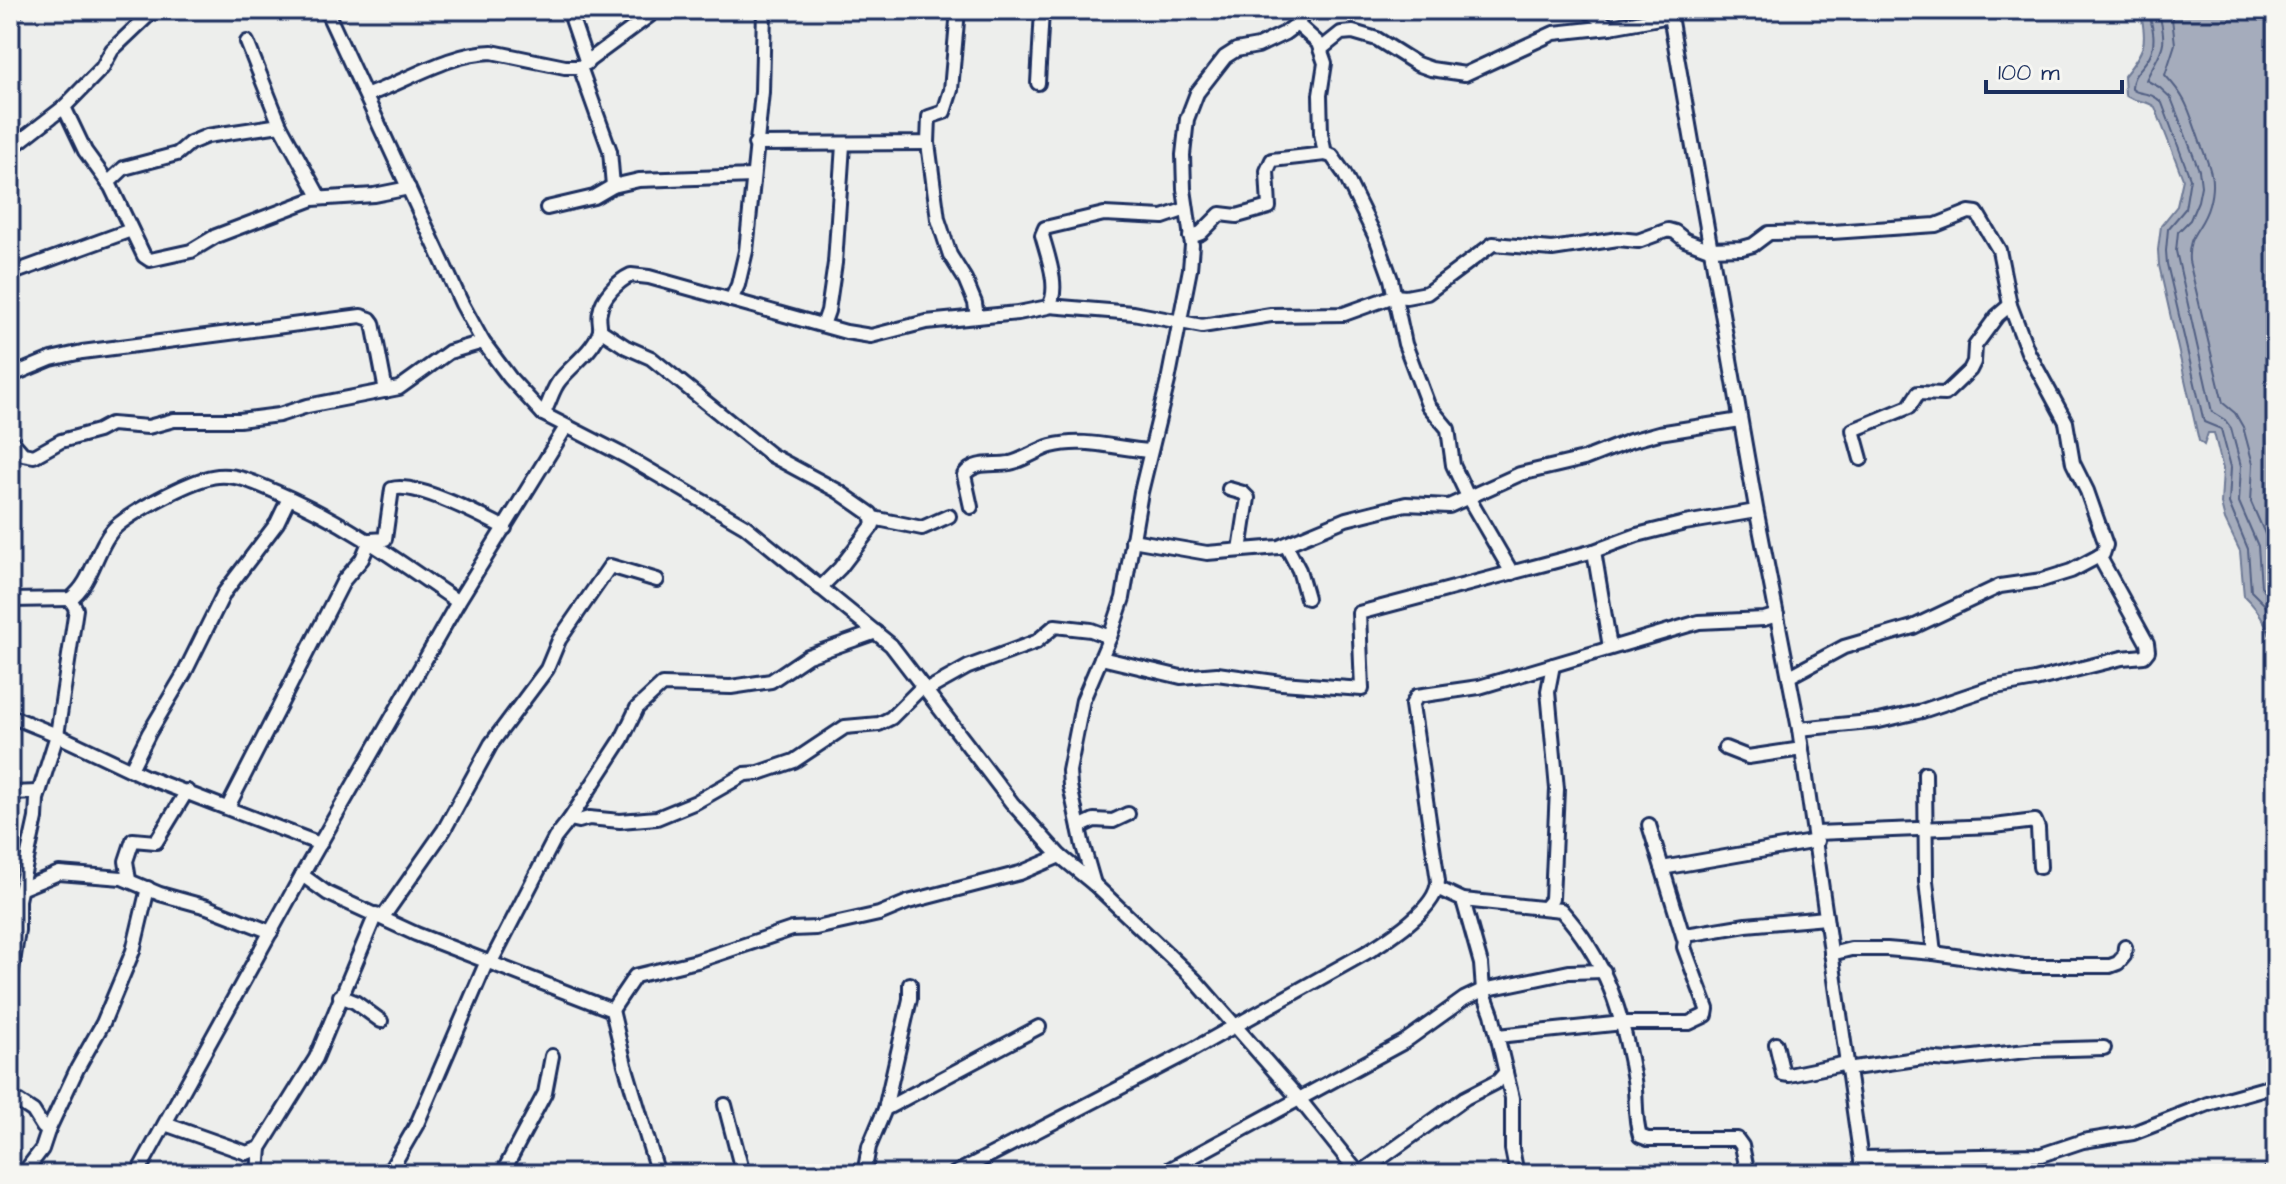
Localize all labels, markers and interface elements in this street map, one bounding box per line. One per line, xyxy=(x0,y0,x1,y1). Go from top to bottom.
scale bar xyxy=(1986,44,2122,94)
text: 100 m xyxy=(1998,56,2060,90)

